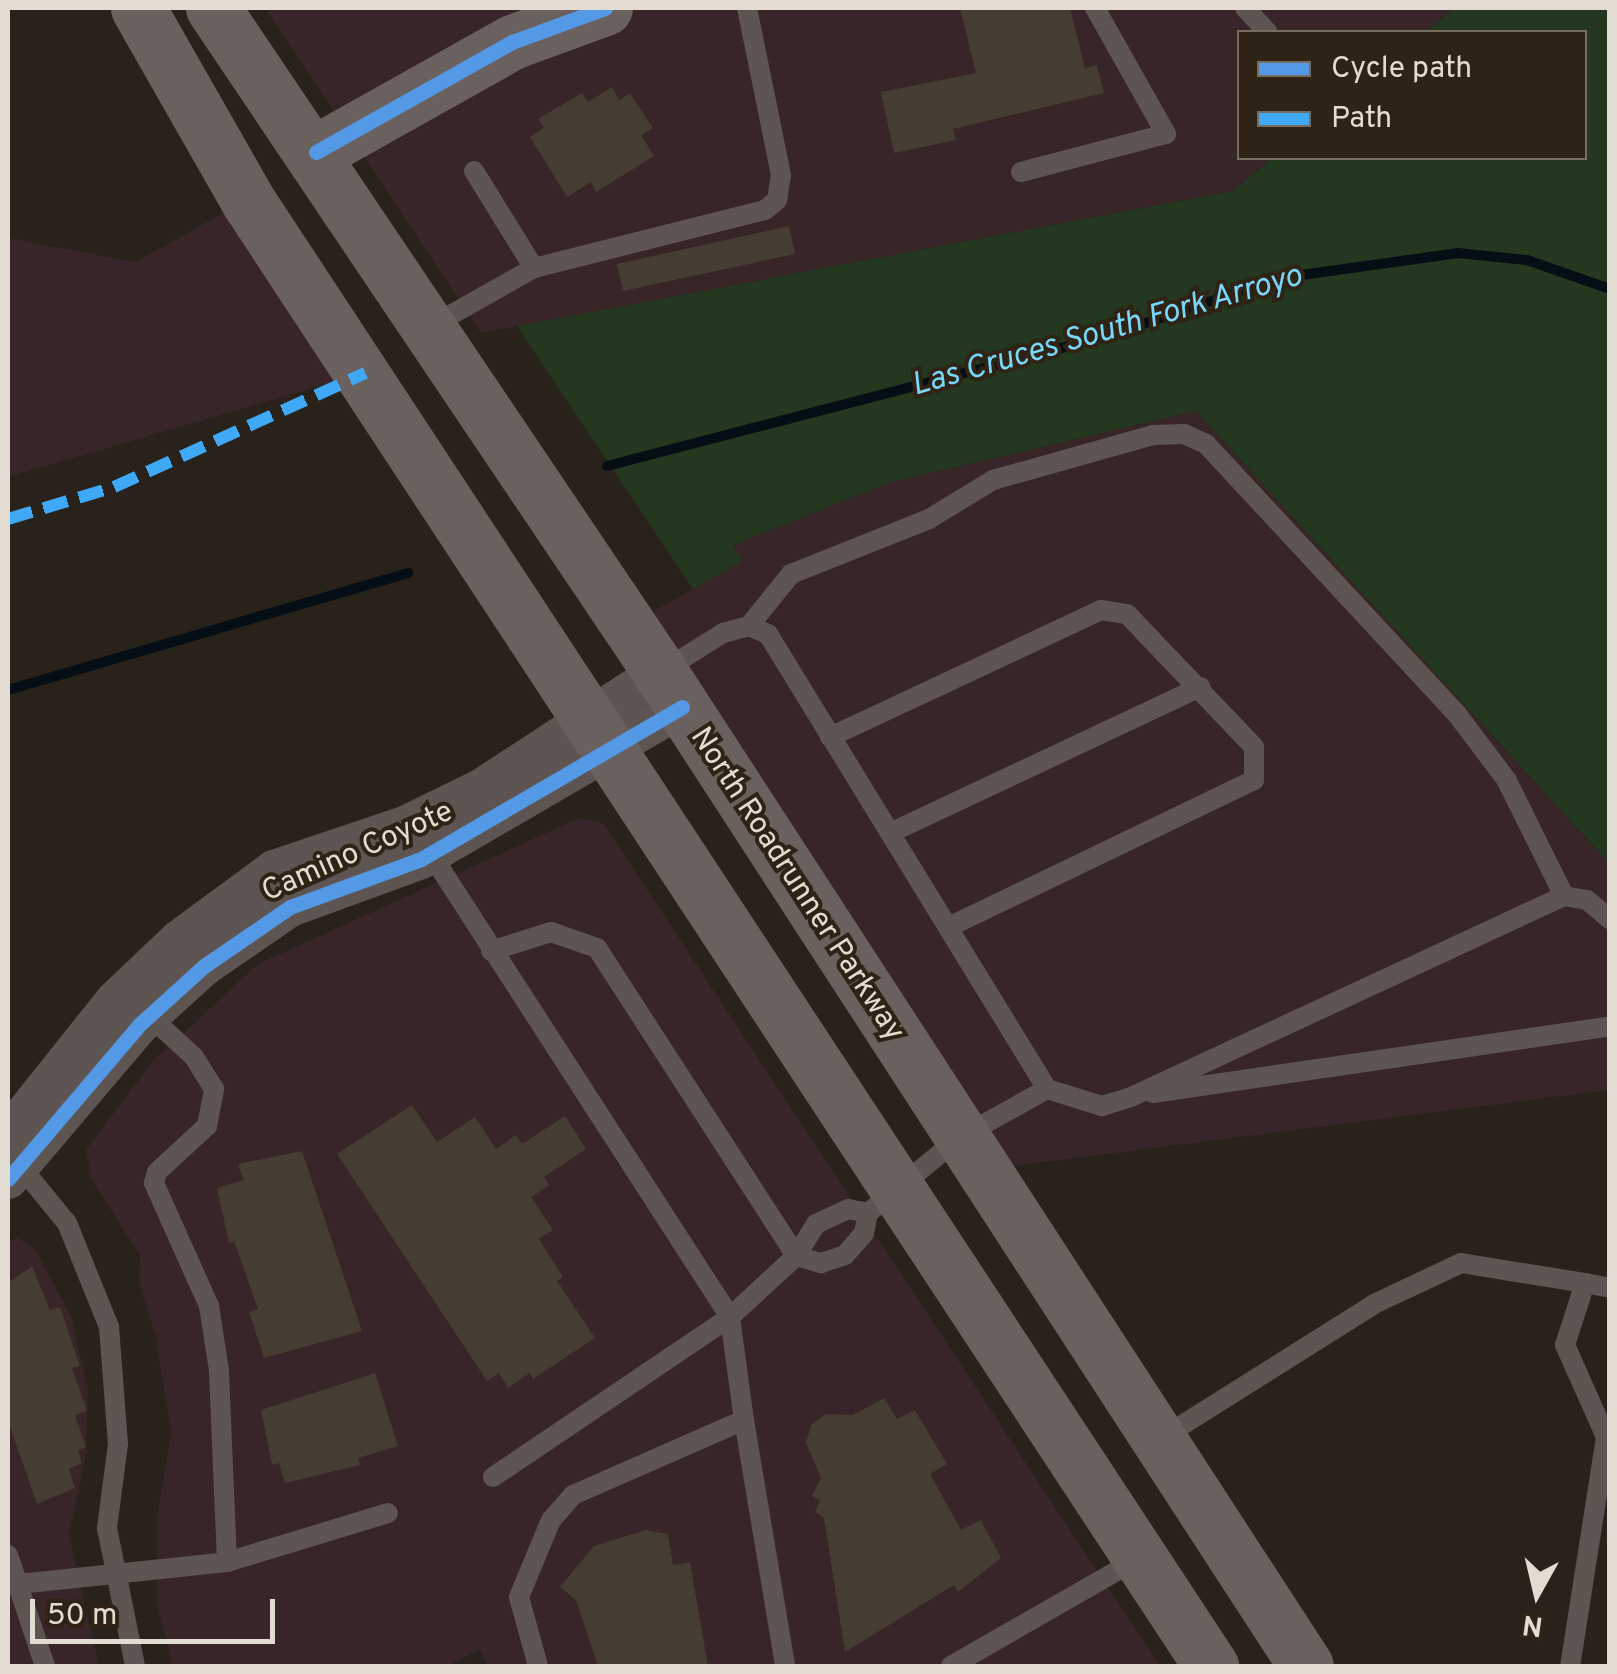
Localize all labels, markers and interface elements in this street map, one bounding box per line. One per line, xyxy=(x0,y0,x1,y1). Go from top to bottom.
legend xyxy=(1237,30,1587,160)
text: Cycle path xyxy=(1331,51,1472,88)
text: Path xyxy=(1331,101,1392,138)
water label: Las Cruces South Fork Arroyo xyxy=(907,258,1307,406)
street label: North Roadrunner Parkway xyxy=(681,721,911,1049)
street label: Camino Coyote xyxy=(257,795,459,911)
north arrow xyxy=(1487,1544,1587,1644)
scale bar xyxy=(35,1579,280,1641)
text: 50 m xyxy=(47,1598,117,1635)
text: N xyxy=(1520,1604,1545,1643)

